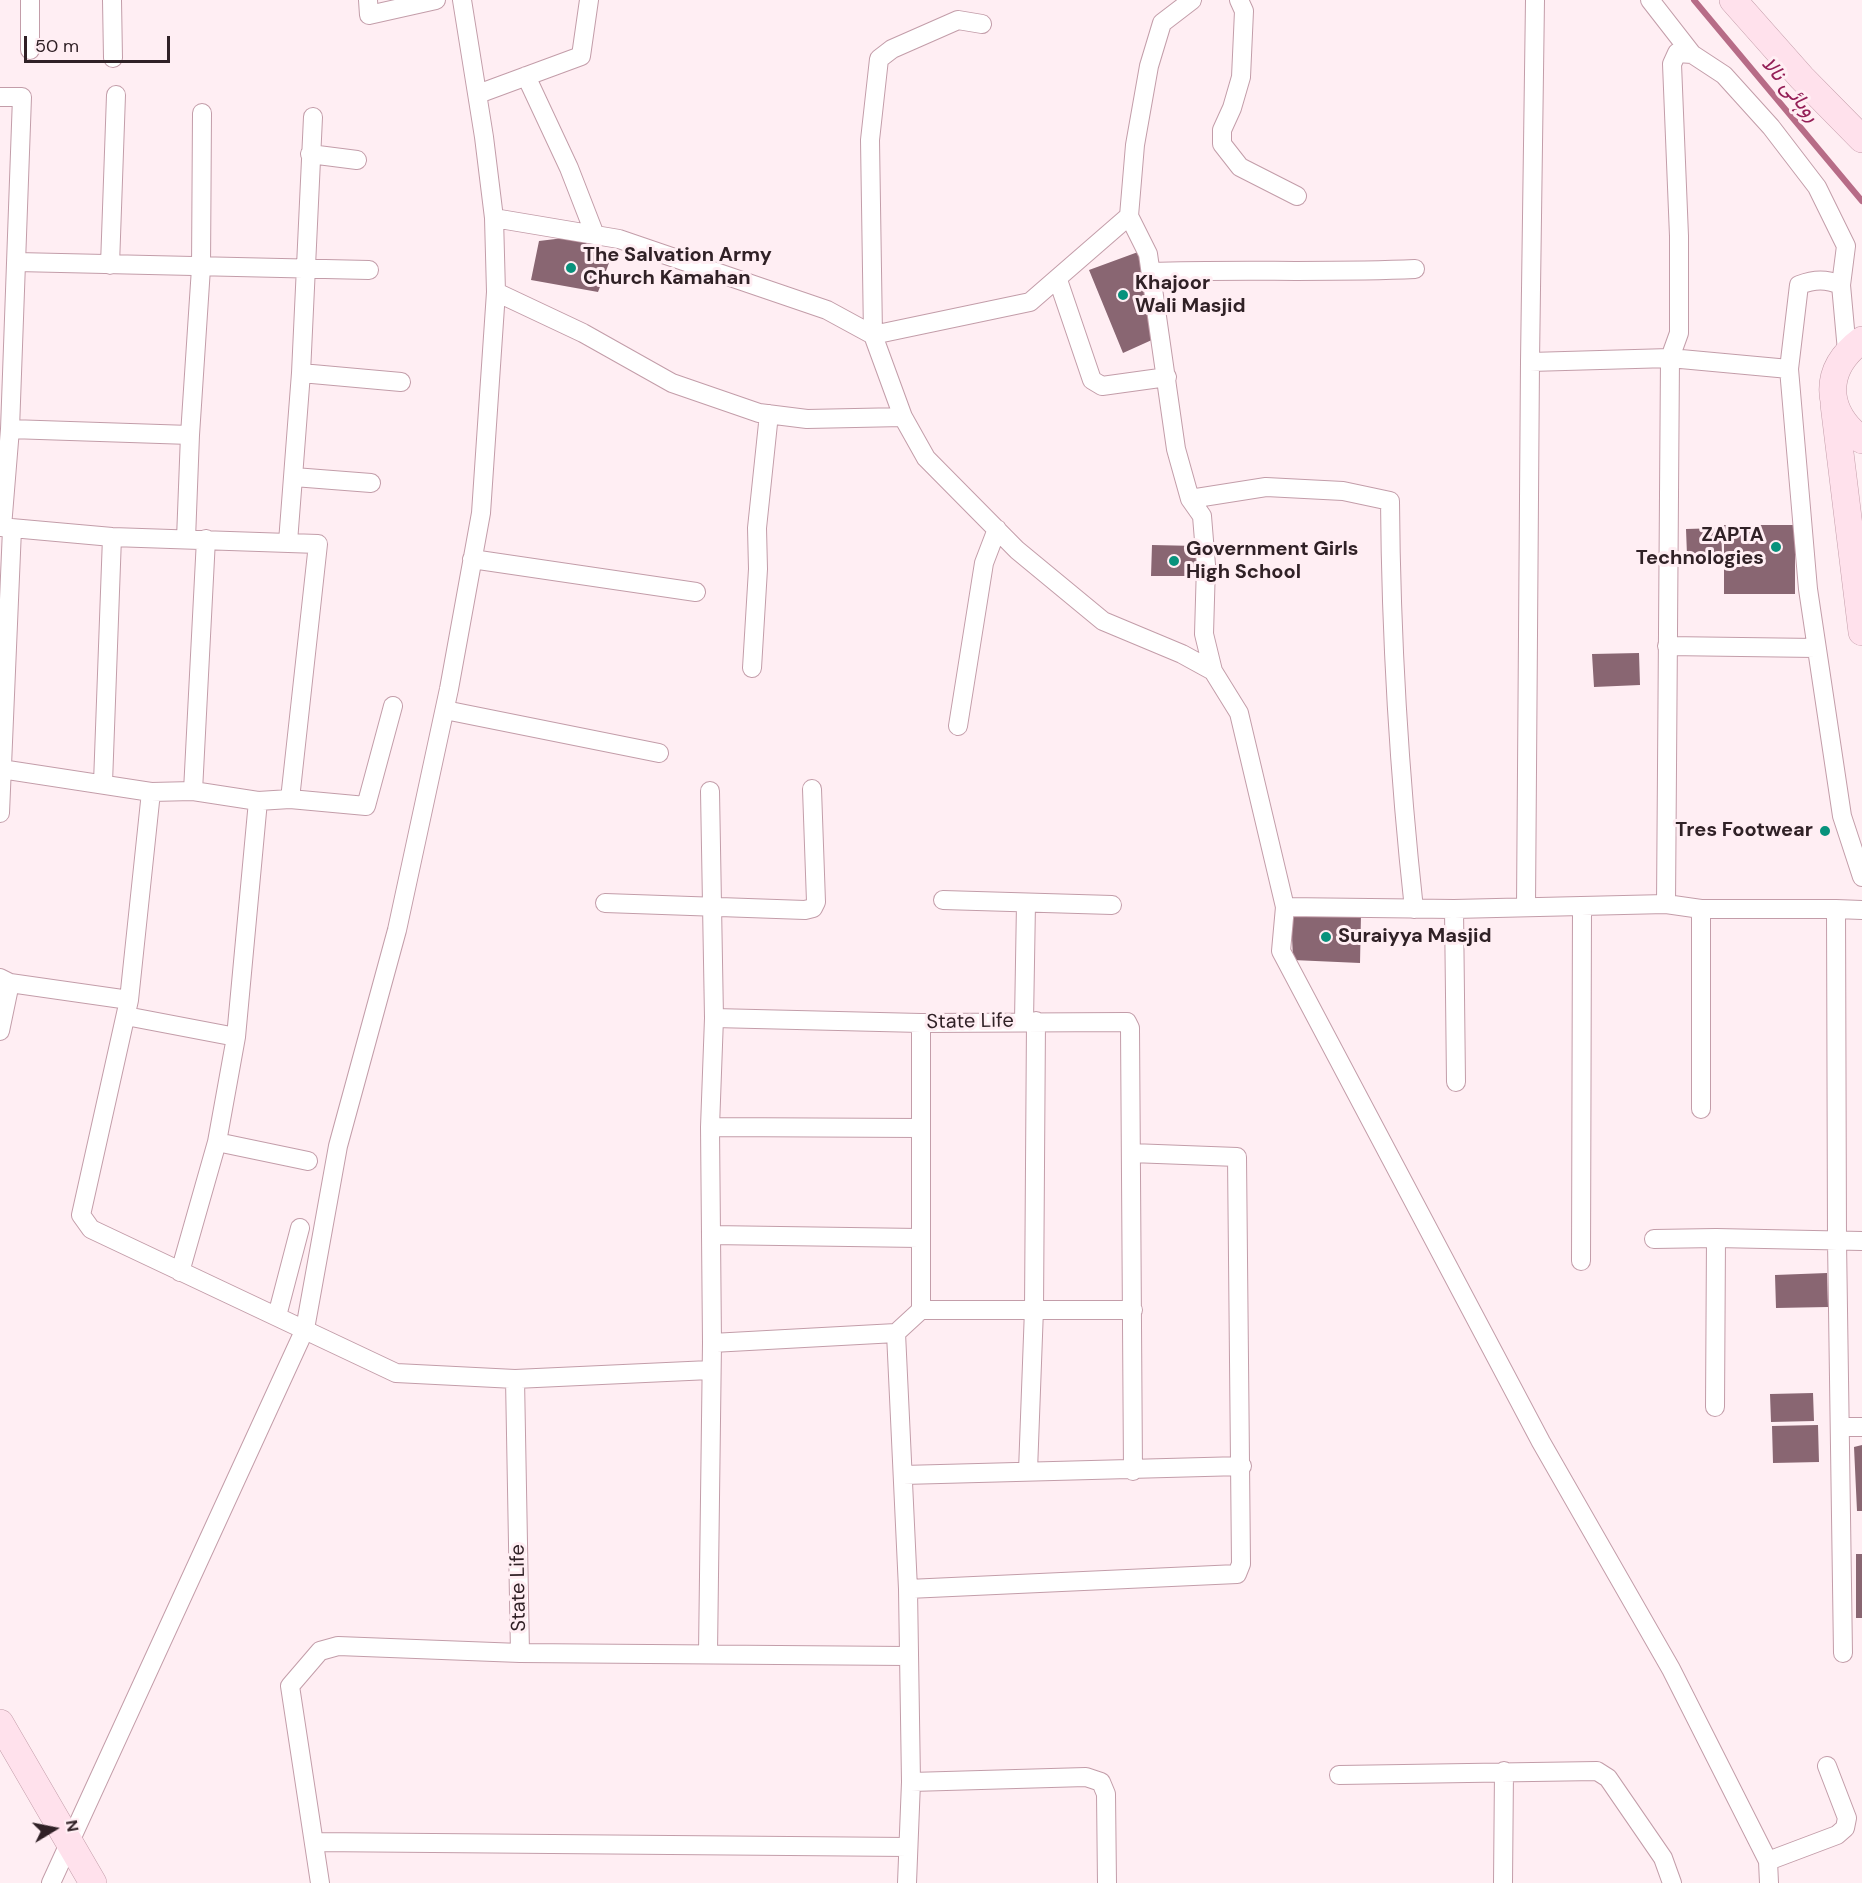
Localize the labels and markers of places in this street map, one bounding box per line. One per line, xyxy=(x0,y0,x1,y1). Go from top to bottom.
place label: The Salvation Army Church Kamahan xyxy=(583,244,772,291)
marker: The Salvation Army Church Kamahan xyxy=(564,261,578,275)
place label: Khajoor Wali Masjid xyxy=(1135,272,1246,319)
marker: Khajoor Wali Masjid xyxy=(1116,288,1130,302)
place label: ZAPTA Technologies xyxy=(1636,524,1764,571)
place label: Government Girls High School xyxy=(1186,538,1358,585)
marker: ZAPTA Technologies xyxy=(1769,540,1783,554)
marker: Government Girls High School xyxy=(1167,554,1181,568)
place label: Tres Footwear xyxy=(1675,819,1813,843)
marker: Tres Footwear xyxy=(1818,824,1832,838)
place label: Suraiyya Masjid xyxy=(1338,925,1492,949)
marker: Suraiyya Masjid xyxy=(1319,930,1333,944)

